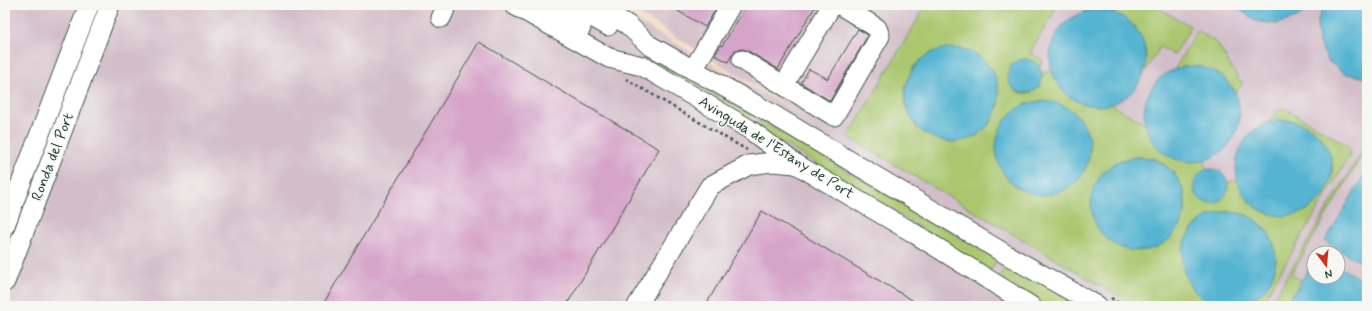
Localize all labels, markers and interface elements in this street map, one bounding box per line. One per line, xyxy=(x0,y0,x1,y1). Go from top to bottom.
street label: Avinguda de l'Estany de Port xyxy=(694,92,858,205)
street label: Ronda del Port xyxy=(27,110,79,204)
north arrow xyxy=(1306,245,1346,285)
text: N xyxy=(1323,266,1334,281)

